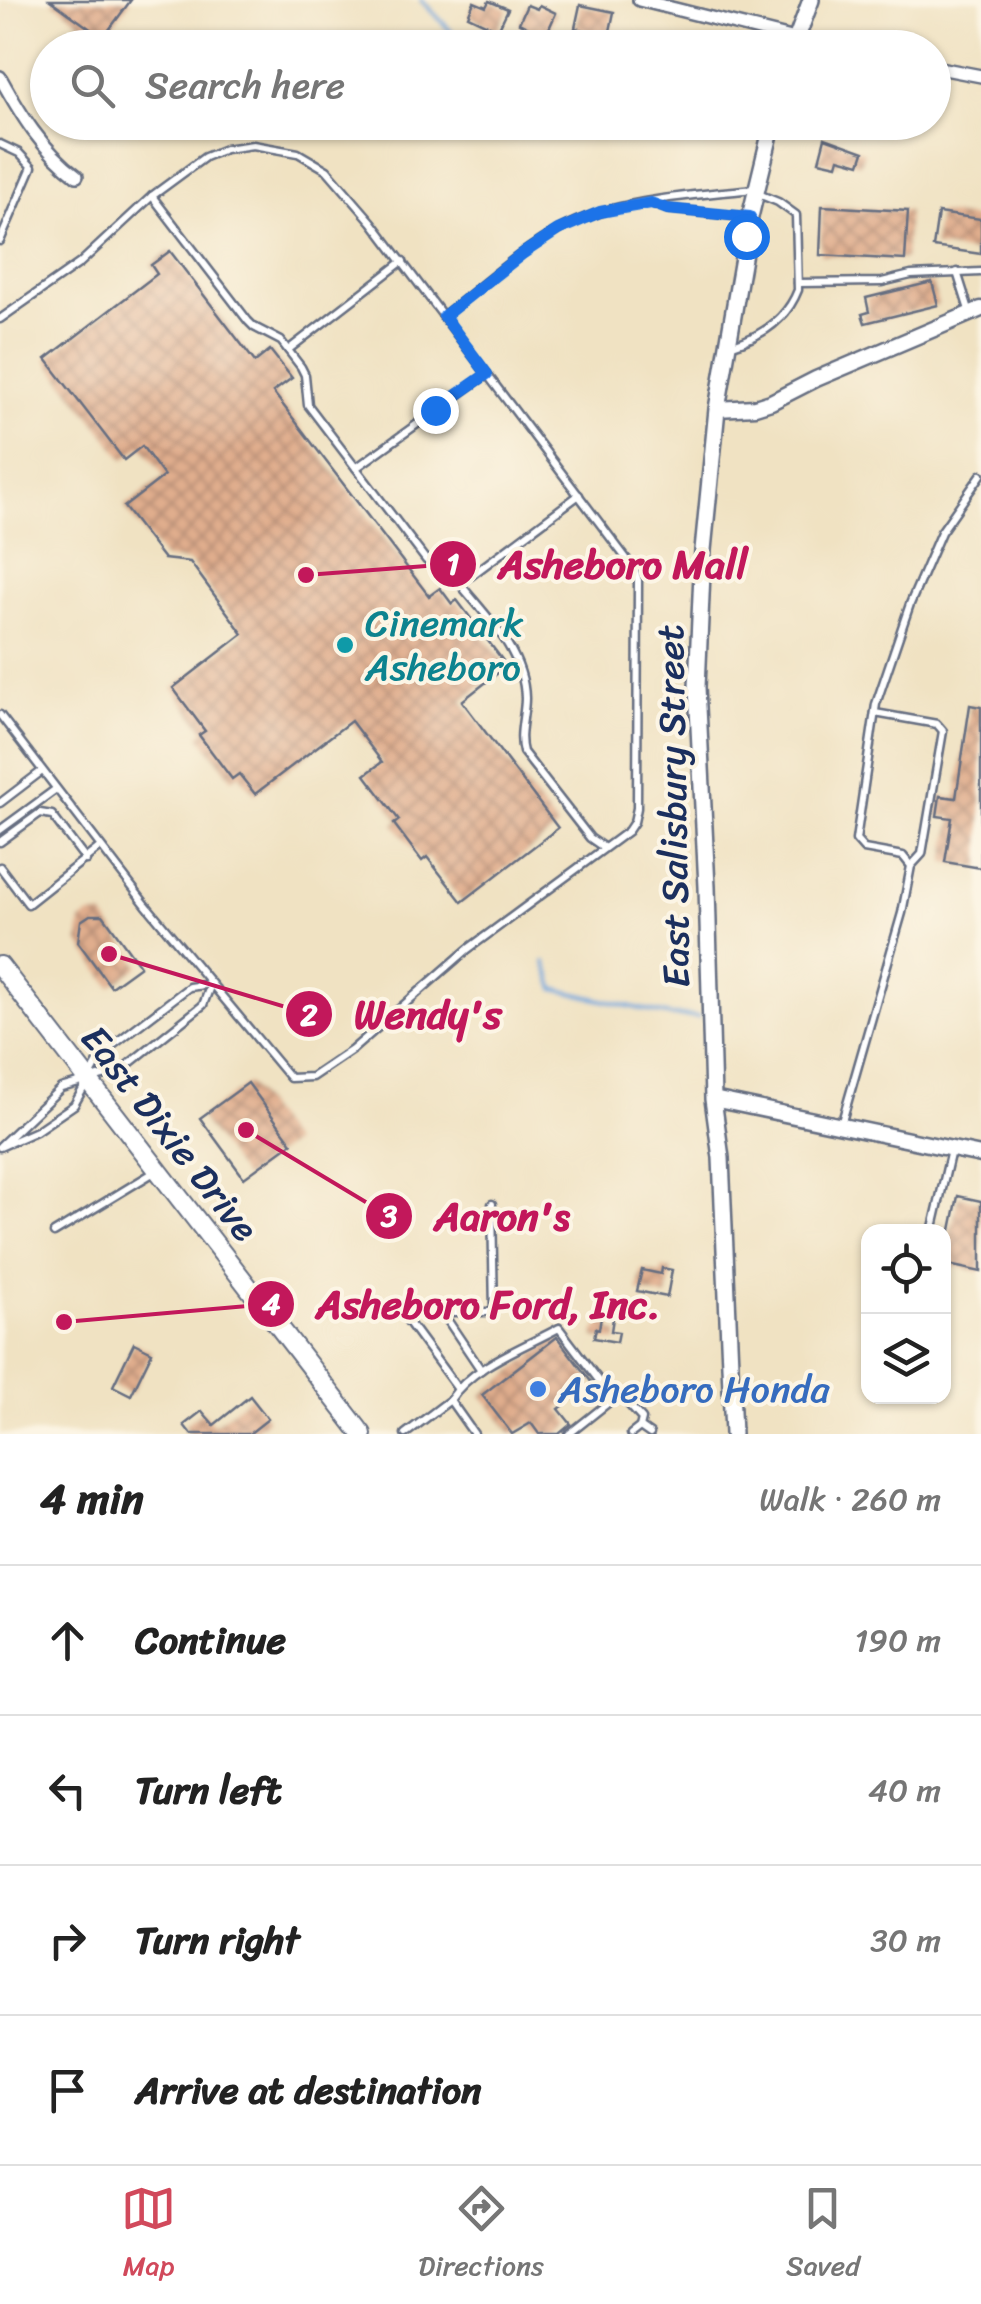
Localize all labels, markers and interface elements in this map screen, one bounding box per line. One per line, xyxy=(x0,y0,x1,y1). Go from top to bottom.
search box xyxy=(30,30,951,140)
text: Search here xyxy=(145,52,345,119)
icon: search xyxy=(65,58,120,113)
route start xyxy=(724,214,770,260)
route end xyxy=(413,388,459,434)
callout: Asheboro Mall xyxy=(428,529,768,599)
text: Asheboro Mall xyxy=(496,529,750,600)
text: 1 xyxy=(447,537,460,591)
place label: Cinemark Asheboro xyxy=(364,590,524,701)
street label: East Salisbury Street xyxy=(637,624,710,988)
marker: Cinemark Asheboro xyxy=(334,634,356,656)
callout: Wendy's xyxy=(284,979,522,1049)
text: Wendy's xyxy=(354,979,504,1050)
text: 2 xyxy=(300,988,318,1042)
street label: East Dixie Drive xyxy=(63,1010,276,1257)
callout: Aaron's xyxy=(364,1181,590,1251)
text: Aaron's xyxy=(432,1181,571,1252)
text: 3 xyxy=(380,1189,398,1243)
map controls xyxy=(861,1224,951,1404)
button: locate xyxy=(861,1224,951,1314)
callout: Asheboro Ford, Inc. xyxy=(246,1269,681,1339)
text: Asheboro Ford, Inc. xyxy=(314,1269,660,1340)
text: 4 xyxy=(262,1277,281,1331)
button: layers xyxy=(861,1314,951,1404)
place label: Asheboro Honda xyxy=(557,1356,830,1423)
marker: Asheboro Honda xyxy=(527,1378,549,1400)
text: 4 min xyxy=(40,1462,144,1536)
text: Walk · 260 m xyxy=(759,1471,941,1528)
text: Continue xyxy=(135,1607,286,1674)
text: 190 m xyxy=(855,1612,941,1669)
icon: ahead xyxy=(40,1613,95,1668)
text: Turn left xyxy=(135,1757,281,1824)
text: 40 m xyxy=(868,1762,941,1819)
icon: left xyxy=(40,1763,95,1818)
text: Turn right xyxy=(135,1907,300,1974)
text: 30 m xyxy=(870,1912,941,1969)
icon: right xyxy=(40,1913,95,1968)
text: Arrive at destination xyxy=(135,2057,482,2124)
icon: arrive xyxy=(40,2063,95,2118)
tab: Map xyxy=(121,2181,176,2290)
tab: Directions xyxy=(418,2181,544,2290)
tab: Saved xyxy=(786,2181,860,2290)

